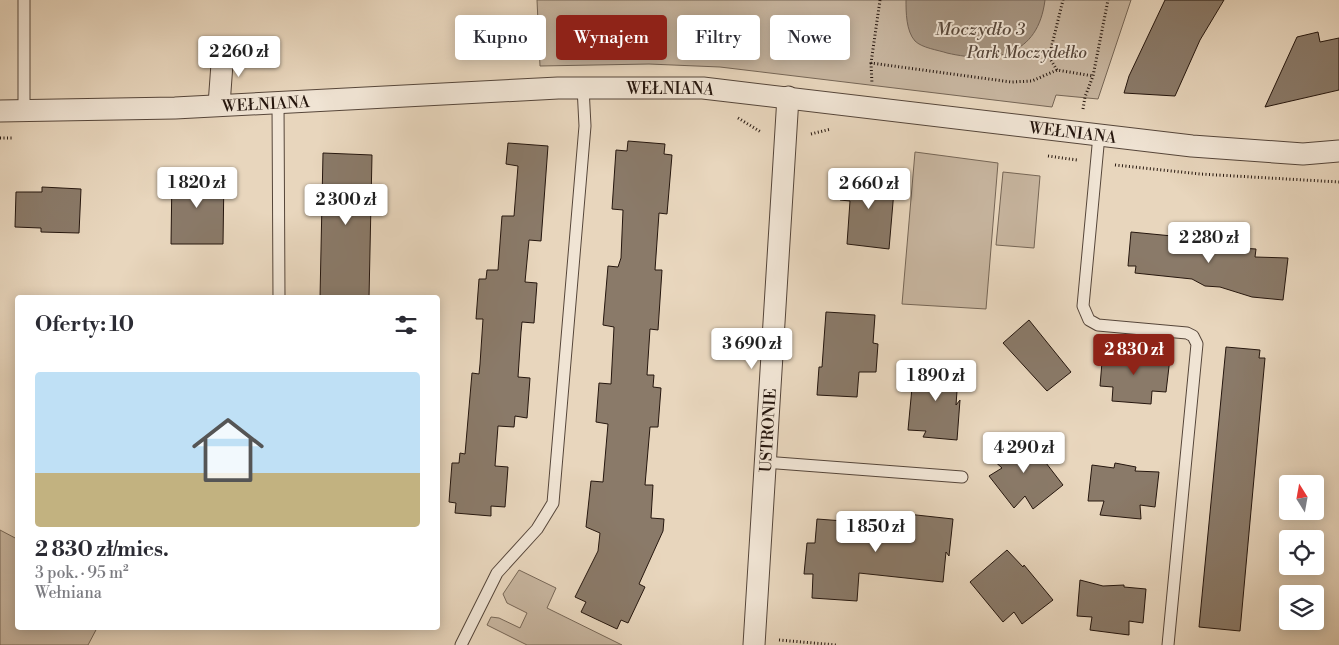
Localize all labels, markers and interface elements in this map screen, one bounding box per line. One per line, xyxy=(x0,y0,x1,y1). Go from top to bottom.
chip: Kupno xyxy=(455,15,546,60)
chip: Wynajem xyxy=(556,15,667,60)
chip: Filtry xyxy=(677,15,760,60)
chip: Nowe xyxy=(770,15,850,60)
water label: Moczydło 3 xyxy=(935,18,1025,41)
pin: 2 260 zł xyxy=(187,36,291,78)
text: 2 260 zł xyxy=(209,42,269,62)
park label: Park Moczydełko xyxy=(966,43,1087,63)
street label: WEŁNIANA xyxy=(625,79,716,100)
street label: WEŁNIANA xyxy=(220,92,311,117)
street label: WEŁNIANA xyxy=(1027,118,1119,148)
pin: 1 820 zł xyxy=(145,166,249,209)
pin: 2 660 zł xyxy=(817,168,921,210)
text: 1 820 zł xyxy=(168,173,226,193)
text: 2 660 zł xyxy=(839,174,899,194)
pin: 2 300 zł xyxy=(294,184,398,226)
text: 2 300 zł xyxy=(316,190,376,210)
pin: 2 280 zł xyxy=(1157,222,1261,264)
text: 2 280 zł xyxy=(1179,228,1239,248)
icon: filters xyxy=(392,311,420,339)
text: Oferty: 10 xyxy=(35,312,134,338)
pin: 3 690 zł xyxy=(700,328,804,370)
text: 3 690 zł xyxy=(722,334,782,354)
pin: 2 830 zł xyxy=(1082,334,1186,376)
text: 2 830 zł xyxy=(1104,340,1164,360)
pin: 1 890 zł xyxy=(884,360,988,402)
text: 1 890 zł xyxy=(907,366,965,386)
street label: USTRONIE xyxy=(756,388,781,473)
icon: home xyxy=(183,405,273,495)
pin: 4 290 zł xyxy=(972,432,1076,474)
text: 4 290 zł xyxy=(994,438,1054,458)
north arrow xyxy=(1279,475,1324,520)
map controls xyxy=(1279,475,1324,630)
pin: 1 850 zł xyxy=(824,510,928,553)
text: 1 850 zł xyxy=(847,517,905,537)
button: locate xyxy=(1279,530,1324,575)
text: 2 830 zł/mies. xyxy=(35,537,169,563)
text: 3 pok. · 95 m² xyxy=(35,563,129,583)
text: Wełniana xyxy=(35,583,102,603)
button: layers xyxy=(1279,585,1324,630)

